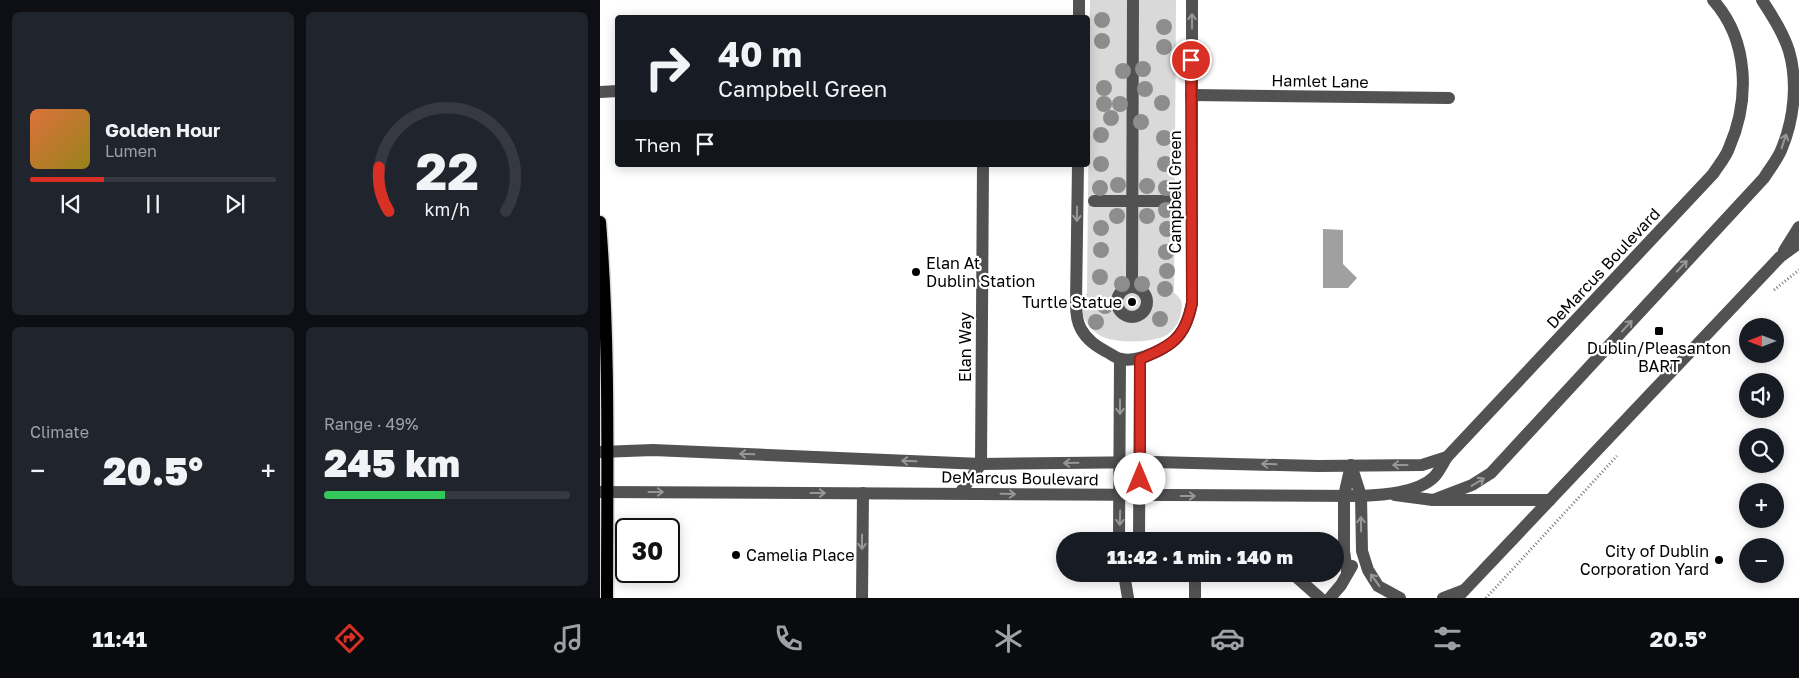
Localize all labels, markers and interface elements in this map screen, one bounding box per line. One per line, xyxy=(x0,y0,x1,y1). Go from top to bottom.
one-way arrow xyxy=(1187,13,1197,30)
text: 40 m xyxy=(718,33,802,75)
icon: right xyxy=(635,35,700,100)
pin xyxy=(1170,39,1212,81)
icon: arrive xyxy=(1177,46,1205,74)
street label: Hamlet Lane xyxy=(1271,70,1369,92)
text: Campbell Green xyxy=(718,75,887,102)
text: Golden Hour xyxy=(105,118,220,141)
icon: arrive xyxy=(691,130,719,158)
street label: Campbell Green xyxy=(1165,130,1185,254)
text: Then xyxy=(635,133,681,156)
one-way arrow xyxy=(1780,134,1790,150)
text: 22 xyxy=(415,139,479,201)
text: Lumen xyxy=(105,141,157,161)
icon: previous xyxy=(57,190,85,218)
icon: pause xyxy=(139,190,167,218)
icon: next xyxy=(221,190,249,218)
text: km/h xyxy=(424,198,470,220)
street label: DeMarcus Boulevard xyxy=(1542,204,1664,332)
one-way arrow xyxy=(1072,205,1082,221)
place label: Elan At Dublin Station xyxy=(926,253,1035,291)
one-way arrow xyxy=(1676,260,1688,273)
marker: Elan At Dublin Station xyxy=(910,266,922,278)
place label: Turtle Statue xyxy=(1022,292,1122,312)
marker: Turtle Statue xyxy=(1126,296,1138,308)
street label: Elan Way xyxy=(955,312,975,382)
north arrow xyxy=(1739,318,1784,362)
map controls xyxy=(1739,318,1784,583)
one-way arrow xyxy=(1621,320,1633,333)
marker: Dublin/Pleasanton BART xyxy=(1653,325,1665,337)
place label: Dublin/Pleasanton BART xyxy=(1587,338,1731,376)
button: sound xyxy=(1739,373,1784,418)
one-way arrow xyxy=(1115,399,1125,415)
text: Range · 49% xyxy=(324,414,418,434)
text: Climate xyxy=(30,422,89,442)
button: search xyxy=(1739,428,1784,473)
text: 245 km xyxy=(324,440,460,485)
text: 20.5° xyxy=(103,448,203,493)
one-way arrow xyxy=(739,450,755,459)
position arrow xyxy=(1113,452,1165,504)
text: − xyxy=(30,454,45,487)
text: + xyxy=(261,454,276,487)
one-way arrow xyxy=(901,456,918,466)
one-way arrow xyxy=(1064,458,1080,468)
one-way arrow xyxy=(1262,460,1278,469)
one-way arrow xyxy=(1392,460,1408,470)
street label: DeMarcus Boulevard xyxy=(941,467,1099,489)
one-way arrow xyxy=(1470,476,1484,486)
button: + xyxy=(1739,483,1784,528)
one-way arrow xyxy=(648,487,664,497)
one-way arrow xyxy=(810,488,826,498)
one-way arrow xyxy=(1000,489,1016,499)
one-way arrow xyxy=(1180,491,1196,501)
one-way arrow xyxy=(1115,510,1125,526)
one-way arrow xyxy=(1356,516,1366,532)
speed limit sign: 30 xyxy=(615,518,680,583)
one-way arrow xyxy=(857,533,867,549)
button: − xyxy=(1739,538,1784,583)
place label: City of Dublin Corporation Yard xyxy=(1580,541,1709,579)
place label: Camelia Place xyxy=(746,545,854,565)
text: 11:42 · 1 min · 140 m xyxy=(1107,545,1293,568)
marker: Camelia Place xyxy=(730,549,742,561)
marker: City of Dublin Corporation Yard xyxy=(1713,554,1725,566)
one-way arrow xyxy=(1369,574,1380,587)
icon: directions xyxy=(332,621,367,656)
icon: music xyxy=(551,621,586,656)
icon: phone xyxy=(771,621,806,656)
icon: climate xyxy=(991,621,1026,656)
icon: car xyxy=(1210,621,1245,656)
icon: filters xyxy=(1430,621,1465,656)
text: 11:41 xyxy=(92,625,147,652)
text: 20.5° xyxy=(1650,625,1707,652)

